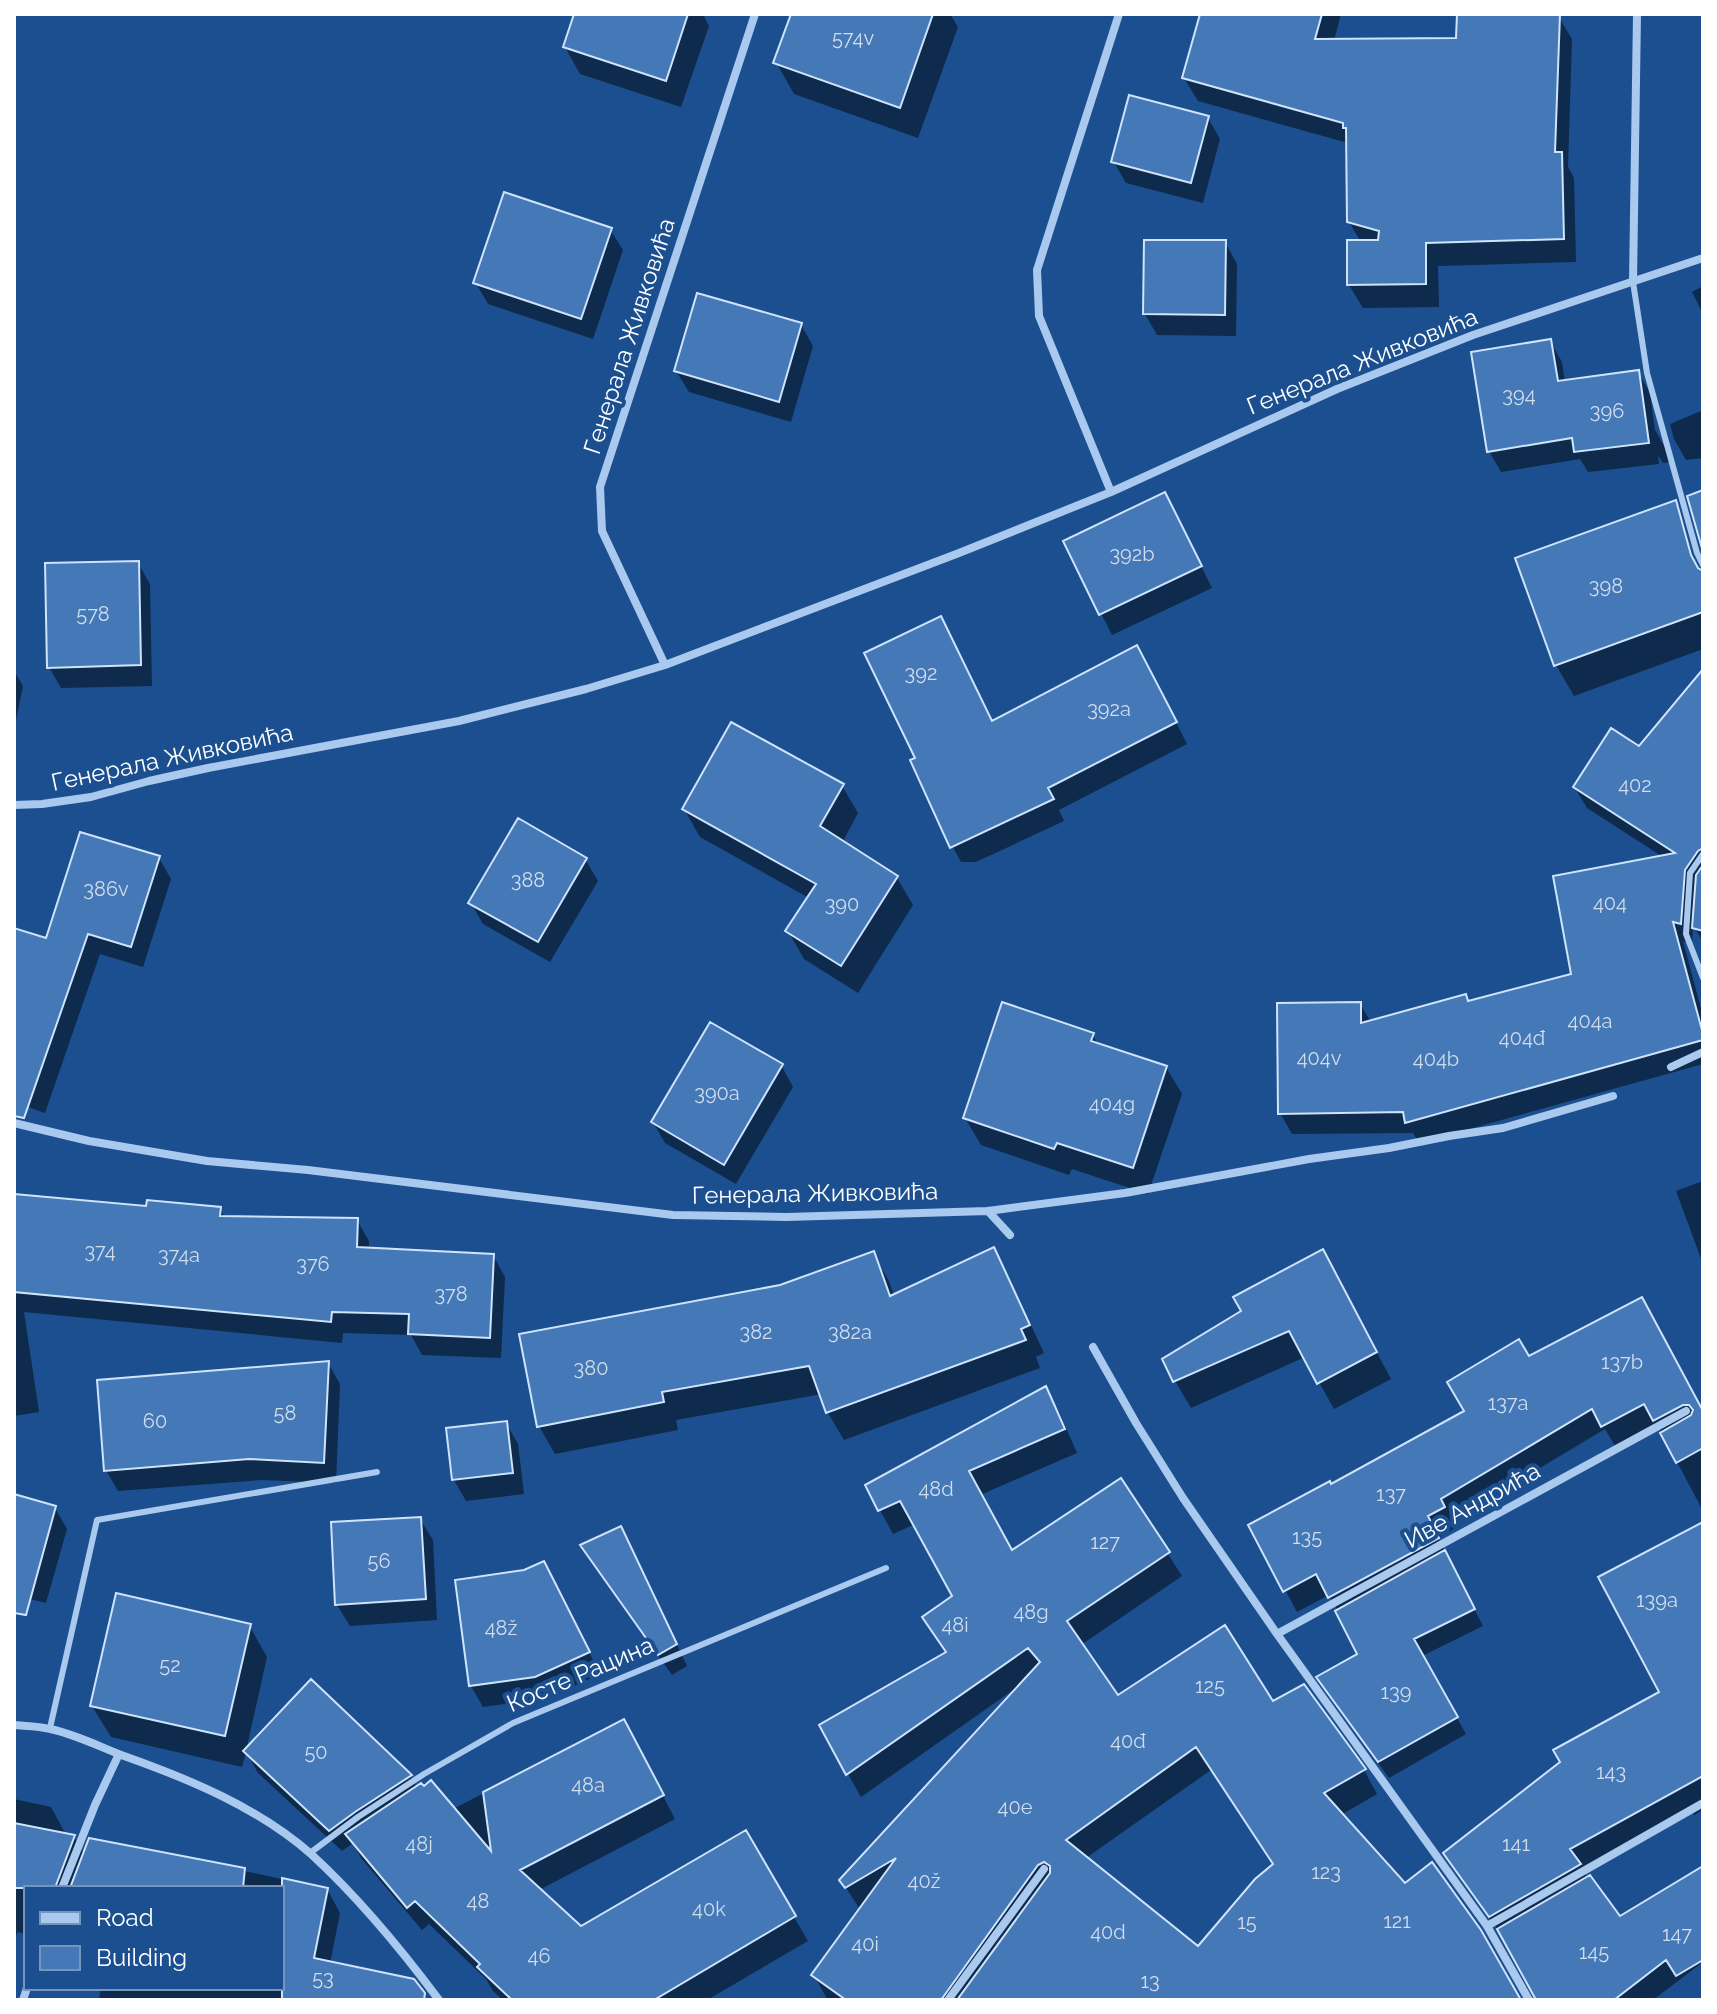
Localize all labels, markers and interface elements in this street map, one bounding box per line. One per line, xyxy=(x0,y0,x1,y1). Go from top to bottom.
house number: 574v xyxy=(832,26,874,50)
street label: Генерала Живковића xyxy=(577,214,681,458)
street label: Генерала Живковића xyxy=(1242,301,1482,421)
house number: 394 xyxy=(1502,383,1536,407)
house number: 396 xyxy=(1590,399,1624,423)
house number: 392b xyxy=(1109,542,1155,566)
house number: 398 xyxy=(1589,574,1623,598)
house number: 578 xyxy=(76,602,110,626)
house number: 392 xyxy=(905,661,937,685)
house number: 392a xyxy=(1087,697,1131,721)
street label: Генерала Живковића xyxy=(48,717,296,797)
house number: 402 xyxy=(1618,773,1652,797)
house number: 388 xyxy=(511,868,545,892)
house number: 386v xyxy=(83,877,129,901)
house number: 404 xyxy=(1593,891,1627,915)
house number: 390 xyxy=(825,892,859,916)
house number: 404a xyxy=(1568,1009,1612,1033)
house number: 404đ xyxy=(1499,1026,1546,1050)
house number: 404v xyxy=(1297,1046,1342,1070)
house number: 404b xyxy=(1413,1047,1459,1071)
house number: 390a xyxy=(694,1081,740,1105)
house number: 404g xyxy=(1089,1092,1135,1116)
street label: Генерала Живковића xyxy=(692,1176,938,1210)
house number: 374 xyxy=(84,1239,116,1263)
house number: 374a xyxy=(158,1243,200,1267)
house number: 376 xyxy=(296,1252,330,1276)
house number: 378 xyxy=(434,1282,468,1306)
house number: 382 xyxy=(740,1320,772,1344)
house number: 382a xyxy=(828,1320,872,1344)
house number: 137b xyxy=(1601,1350,1643,1374)
house number: 380 xyxy=(574,1356,608,1380)
house number: 137a xyxy=(1488,1391,1528,1415)
house number: 58 xyxy=(274,1401,296,1425)
house number: 60 xyxy=(143,1409,167,1433)
street label: Иве Андрића xyxy=(1399,1456,1545,1554)
house number: 48d xyxy=(918,1477,954,1501)
house number: 137 xyxy=(1376,1482,1406,1506)
house number: 135 xyxy=(1292,1525,1322,1549)
house number: 127 xyxy=(1090,1530,1120,1554)
house number: 56 xyxy=(368,1549,390,1573)
house number: 139a xyxy=(1636,1588,1678,1612)
house number: 48g xyxy=(1013,1600,1049,1624)
house number: 48i xyxy=(941,1613,969,1637)
house number: 48ž xyxy=(485,1616,517,1640)
street label: Косте Рацина xyxy=(502,1630,658,1718)
house number: 52 xyxy=(159,1653,181,1677)
house number: 125 xyxy=(1195,1674,1225,1698)
house number: 139 xyxy=(1381,1680,1411,1704)
house number: 40đ xyxy=(1110,1729,1146,1753)
house number: 50 xyxy=(304,1740,328,1764)
house number: 143 xyxy=(1596,1760,1626,1784)
house number: 48a xyxy=(571,1773,605,1797)
house number: 40e xyxy=(998,1795,1033,1819)
house number: 48j xyxy=(405,1832,433,1856)
house number: 141 xyxy=(1502,1832,1530,1856)
house number: 123 xyxy=(1311,1860,1341,1884)
house number: 40ž xyxy=(908,1869,941,1893)
legend xyxy=(24,1886,284,1990)
house number: 48 xyxy=(467,1889,489,1913)
house number: 40k xyxy=(692,1897,726,1921)
text: Road xyxy=(96,1903,154,1932)
house number: 121 xyxy=(1383,1909,1411,1933)
house number: 15 xyxy=(1237,1910,1257,1934)
house number: 40d xyxy=(1090,1920,1126,1944)
house number: 147 xyxy=(1662,1922,1692,1946)
house number: 40i xyxy=(851,1932,879,1956)
house number: 145 xyxy=(1579,1940,1609,1964)
text: Building xyxy=(96,1943,187,1972)
house number: 46 xyxy=(528,1944,550,1968)
house number: 53 xyxy=(312,1966,334,1990)
house number: 13 xyxy=(1140,1969,1160,1993)

